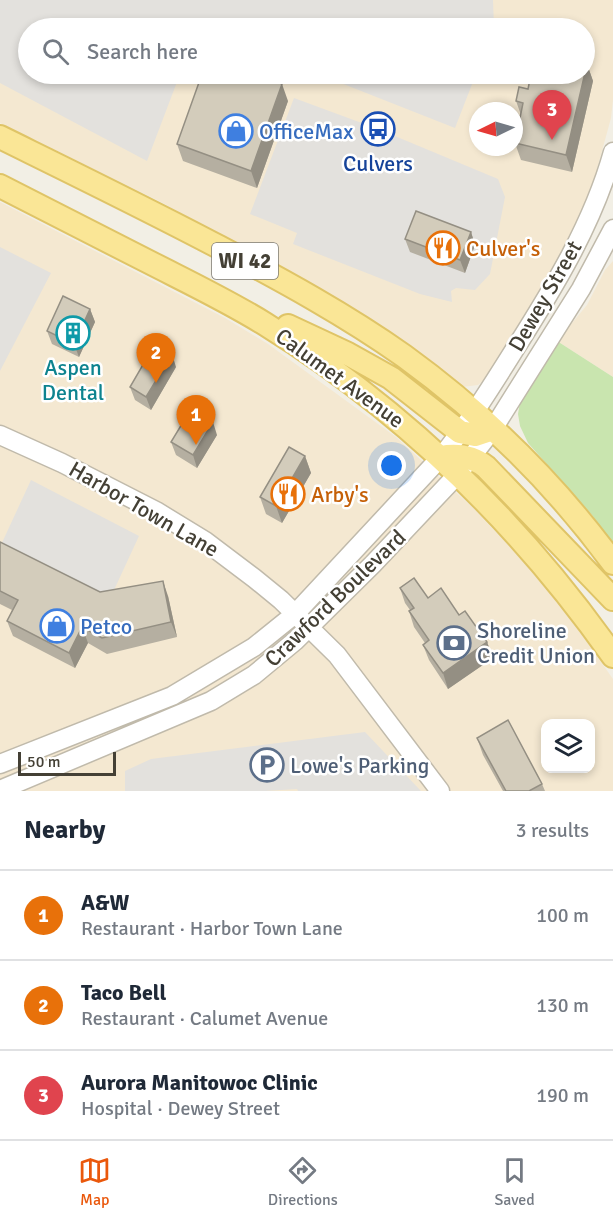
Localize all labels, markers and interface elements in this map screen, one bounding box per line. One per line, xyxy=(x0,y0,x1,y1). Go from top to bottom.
search box xyxy=(18,18,595,84)
icon: search xyxy=(39,35,72,68)
text: Search here xyxy=(87,38,198,65)
pin: 3 xyxy=(532,90,572,140)
north arrow xyxy=(469,102,523,156)
bus stop icon: Culvers xyxy=(360,111,396,147)
shop icon: OfficeMax xyxy=(218,113,254,149)
place label: OfficeMax xyxy=(259,118,353,145)
place label: Culvers xyxy=(343,150,413,177)
restaurant icon: Culver's xyxy=(425,230,461,266)
place label: Culver's xyxy=(466,235,540,262)
street label: Dewey Street xyxy=(502,235,588,356)
road number: WI 42 xyxy=(212,243,278,279)
building icon: Aspen Dental xyxy=(55,315,91,351)
street label: Calumet Avenue xyxy=(270,322,410,434)
pin: 2 xyxy=(136,334,176,383)
place label: Aspen Dental xyxy=(42,354,104,406)
pin: 1 xyxy=(176,396,216,445)
your location xyxy=(377,451,406,480)
street label: Harbor Town Lane xyxy=(64,455,224,563)
restaurant icon: Arby's xyxy=(270,476,306,512)
place label: Arby's xyxy=(311,481,369,508)
street label: Crawford Boulevard xyxy=(259,524,411,672)
shop icon: Petco xyxy=(39,608,75,644)
place label: Petco xyxy=(80,613,132,640)
place label: Shoreline Credit Union xyxy=(477,617,595,669)
bank icon: Shoreline Credit Union xyxy=(436,625,472,661)
map controls xyxy=(541,719,595,773)
button: layers xyxy=(541,719,595,773)
parking icon: Lowe's Parking xyxy=(249,747,285,783)
scale bar xyxy=(18,749,116,776)
text: 50 m xyxy=(27,752,61,772)
place label: Lowe's Parking xyxy=(290,752,429,779)
text: Nearby xyxy=(24,814,105,846)
text: 3 results xyxy=(516,818,589,843)
text: A&W xyxy=(81,889,129,916)
text: 1 xyxy=(38,903,49,928)
text: 100 m xyxy=(536,903,589,928)
text: Restaurant · Harbor Town Lane xyxy=(81,916,343,941)
text: Taco Bell xyxy=(81,979,166,1006)
text: 2 xyxy=(38,993,49,1018)
text: 130 m xyxy=(536,993,589,1018)
text: Restaurant · Calumet Avenue xyxy=(81,1006,328,1031)
text: Aurora Manitowoc Clinic xyxy=(81,1069,318,1096)
text: 3 xyxy=(38,1083,49,1108)
text: 190 m xyxy=(536,1083,589,1108)
text: Hospital · Dewey Street xyxy=(81,1096,280,1121)
tab: Map xyxy=(78,1154,111,1210)
tab: Directions xyxy=(268,1154,338,1210)
tab: Saved xyxy=(494,1154,535,1210)

